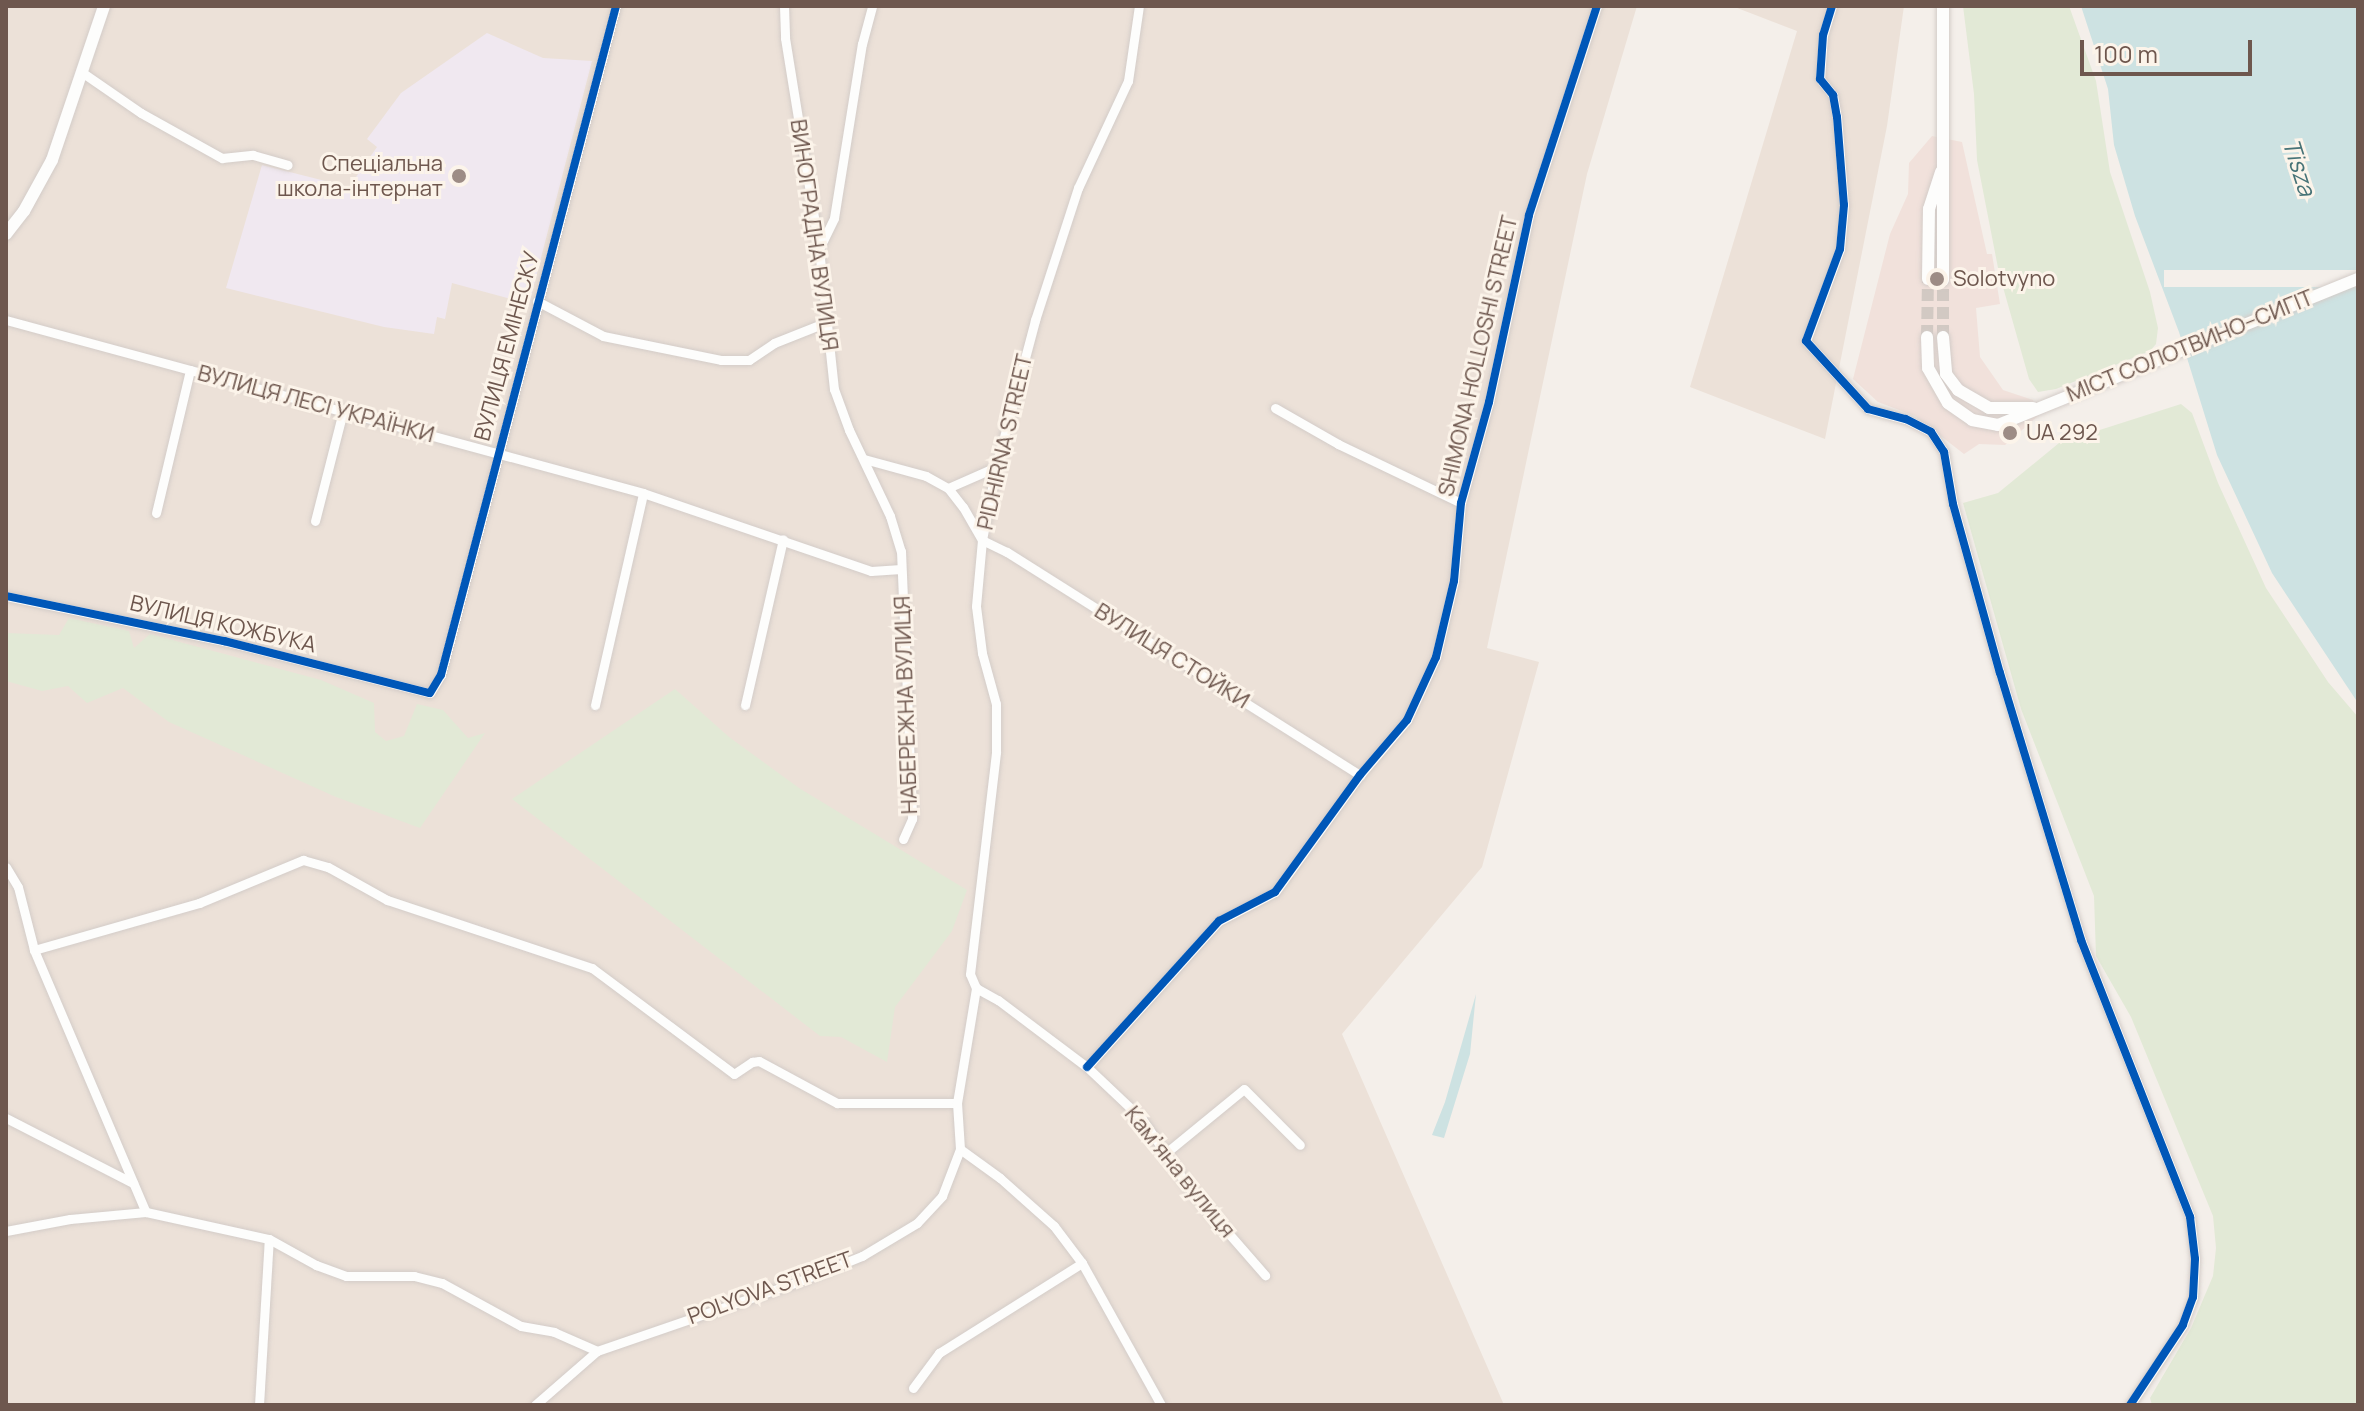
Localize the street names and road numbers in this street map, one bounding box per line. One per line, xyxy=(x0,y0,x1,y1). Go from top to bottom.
street label: ВИНОГРАДНА ВУЛИЦЯ xyxy=(785,118,843,352)
street label: SHIMONA HOLLOSHI STREET xyxy=(1433,213,1523,499)
street label: ВУЛИЦЯ ЕМІНЕСКУ xyxy=(469,248,545,444)
street label: МІСТ СОЛОТВИНО–СИГІТ xyxy=(2063,284,2317,408)
street label: PIDHIRNA STREET xyxy=(972,352,1038,532)
street label: ВУЛИЦЯ ЛЕСІ УКРАЇНКИ xyxy=(195,360,437,448)
street label: ВУЛИЦЯ КОЖБУКА xyxy=(127,590,319,658)
street label: НАБЕРЕЖНА ВУЛИЦЯ xyxy=(889,595,923,815)
street label: ВУЛИЦЯ СТОЙКИ xyxy=(1090,598,1254,714)
street label: Камʼяна вулиця xyxy=(1119,1101,1241,1243)
street label: POLYOVA STREET xyxy=(684,1246,856,1330)

